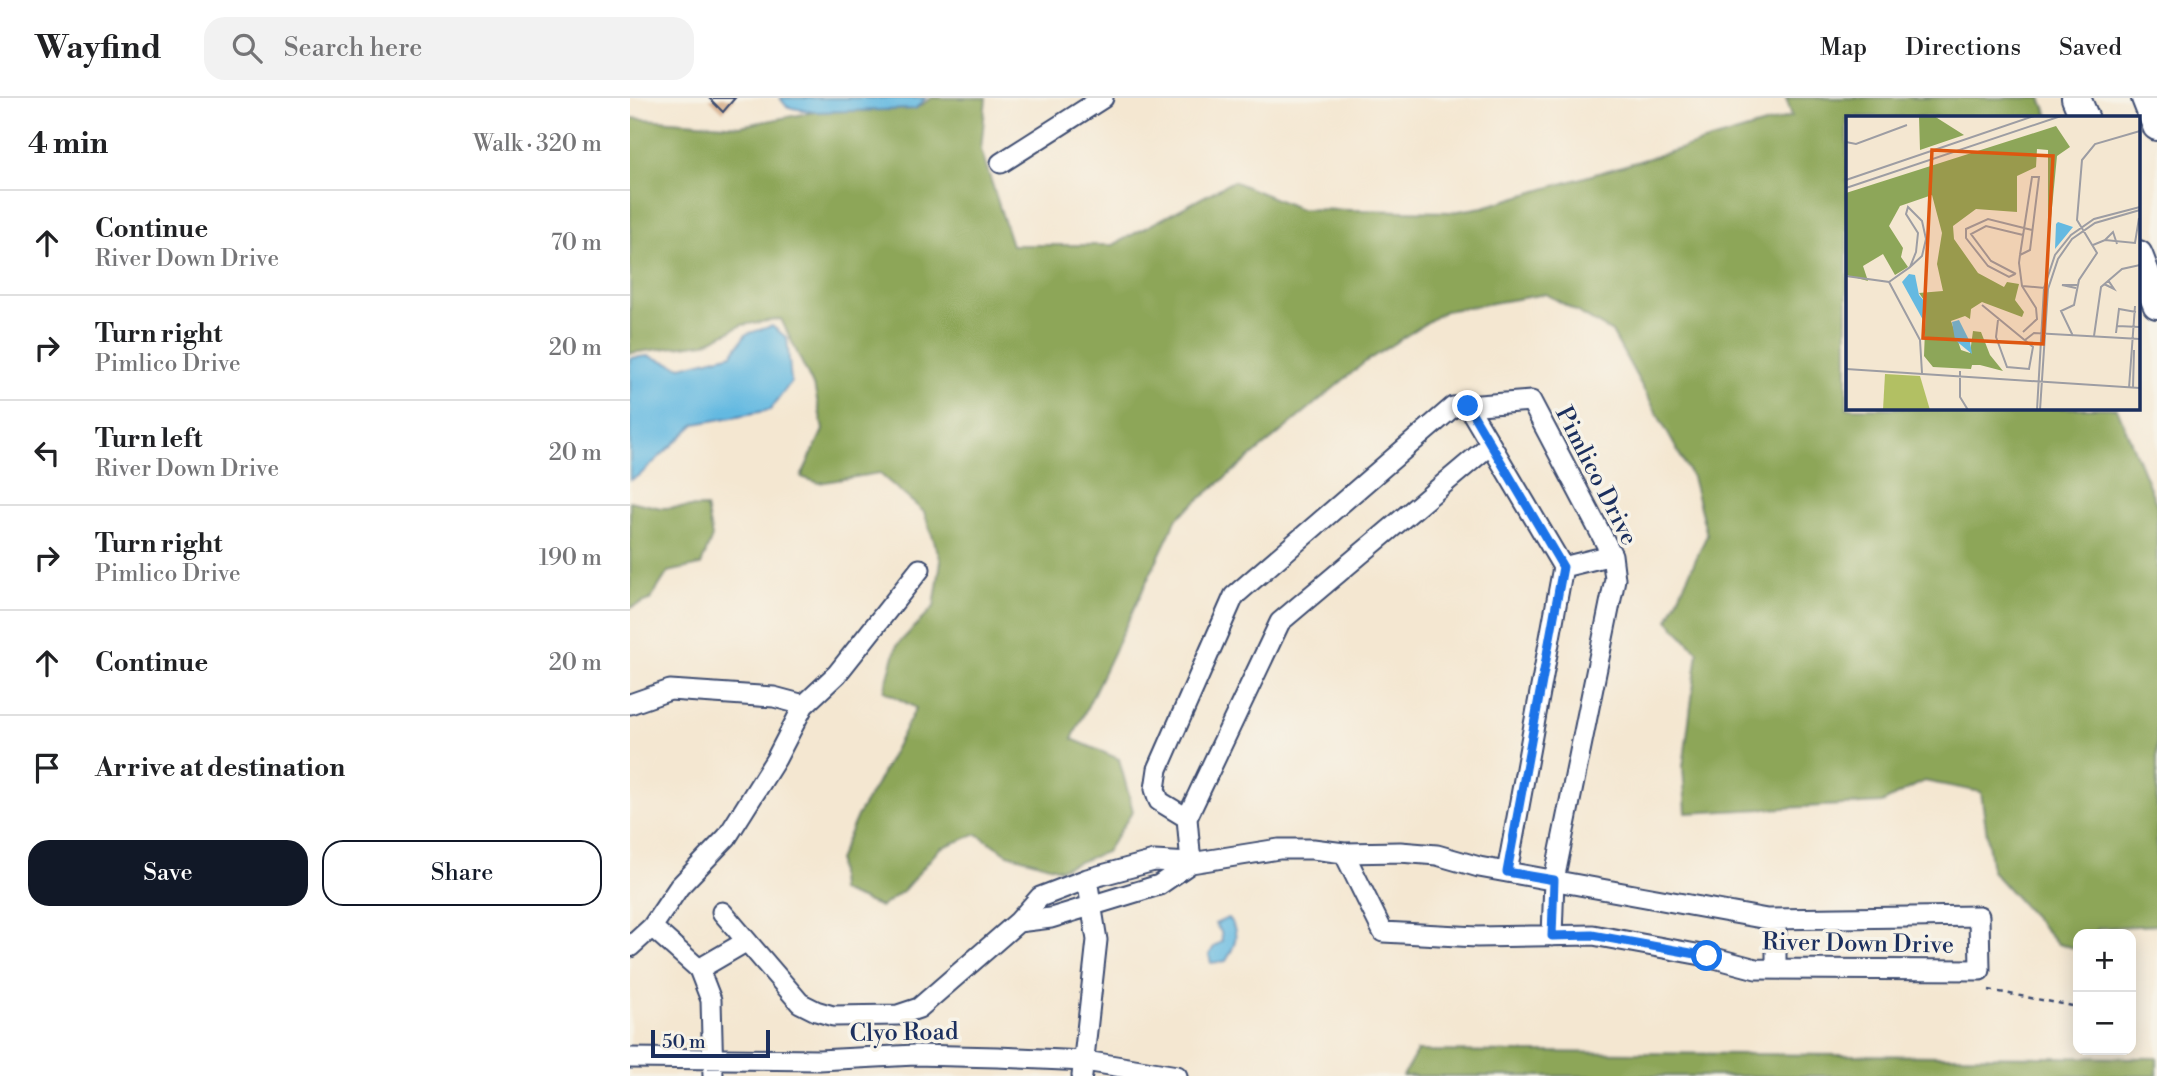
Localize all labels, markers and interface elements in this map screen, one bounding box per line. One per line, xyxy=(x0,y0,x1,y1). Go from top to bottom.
search box xyxy=(204,17,694,80)
text: Wayfind xyxy=(35,28,162,69)
icon: search xyxy=(228,29,266,67)
text: Search here xyxy=(284,32,422,64)
text: Map xyxy=(1820,33,1867,63)
text: Directions xyxy=(1905,33,2021,63)
text: Saved xyxy=(2059,33,2122,63)
inset map xyxy=(1846,116,2140,410)
text: 4 min xyxy=(28,125,108,163)
text: Walk · 320 m xyxy=(473,130,602,158)
text: Continue xyxy=(95,213,208,245)
icon: ahead xyxy=(28,224,66,262)
text: 70 m xyxy=(551,229,602,257)
text: River Down Drive xyxy=(95,245,279,273)
text: Turn right xyxy=(95,318,223,350)
icon: right xyxy=(28,329,66,367)
text: 20 m xyxy=(549,334,602,362)
text: Pimlico Drive xyxy=(95,350,241,378)
route end xyxy=(1452,390,1483,421)
street label: Pimlico Drive xyxy=(1548,401,1644,551)
text: Turn left xyxy=(95,423,203,455)
icon: left xyxy=(28,434,66,472)
text: 20 m xyxy=(549,439,602,467)
text: River Down Drive xyxy=(95,455,279,483)
text: Turn right xyxy=(95,528,223,560)
icon: right xyxy=(28,539,66,577)
text: 190 m xyxy=(539,544,602,572)
text: Pimlico Drive xyxy=(95,560,241,588)
icon: ahead xyxy=(28,644,66,682)
text: Continue xyxy=(95,647,208,679)
text: 20 m xyxy=(549,649,602,677)
icon: arrive xyxy=(28,749,66,787)
text: Arrive at destination xyxy=(95,752,345,784)
button: Save xyxy=(28,840,308,906)
button: Share xyxy=(322,840,602,906)
street label: River Down Drive xyxy=(1762,927,1954,961)
map controls xyxy=(2073,929,2136,1055)
button: + xyxy=(2073,929,2136,992)
route start xyxy=(1691,940,1722,971)
button: − xyxy=(2073,992,2136,1055)
street label: Clyo Road xyxy=(849,1017,959,1049)
scale bar xyxy=(651,1027,770,1059)
text: 50 m xyxy=(662,1030,706,1054)

